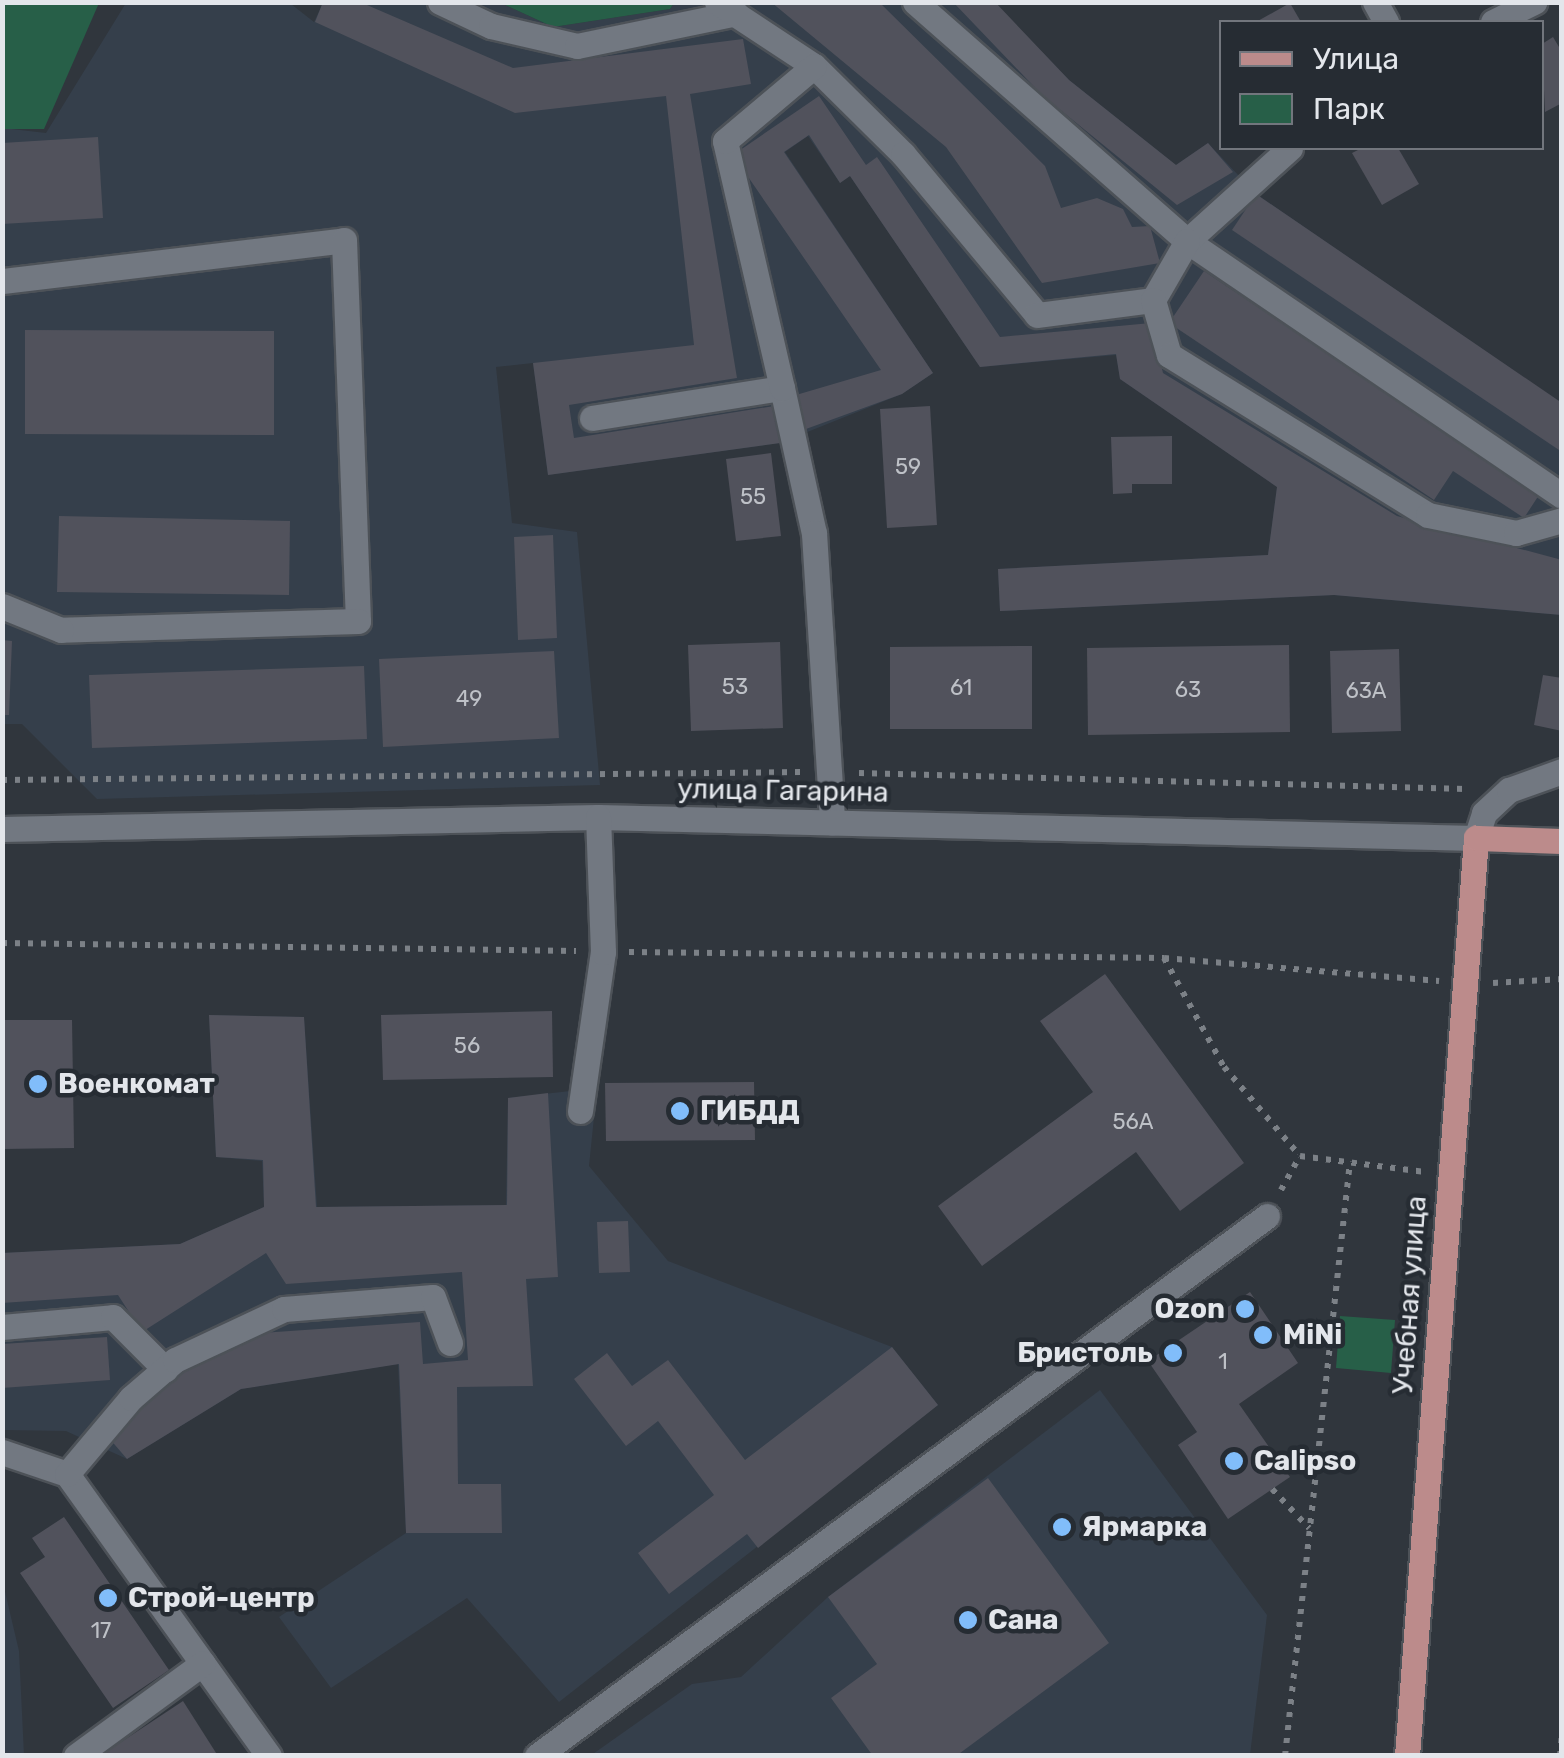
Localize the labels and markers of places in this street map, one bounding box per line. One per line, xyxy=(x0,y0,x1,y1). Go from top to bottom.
place label: Военкомат xyxy=(58,1067,215,1101)
marker: Военкомат xyxy=(27,1073,49,1095)
place label: ГИБДД xyxy=(700,1094,800,1128)
marker: ГИБДД xyxy=(669,1100,691,1122)
place label: Ozon xyxy=(1155,1292,1225,1326)
marker: Ozon xyxy=(1234,1298,1256,1320)
place label: MiNi xyxy=(1283,1318,1342,1352)
marker: MiNi xyxy=(1252,1324,1274,1346)
place label: Бристоль xyxy=(1017,1336,1153,1370)
marker: Бристоль xyxy=(1162,1342,1184,1364)
place label: Calipso xyxy=(1254,1444,1356,1478)
marker: Calipso xyxy=(1223,1450,1245,1472)
place label: Ярмарка xyxy=(1082,1510,1207,1544)
marker: Ярмарка xyxy=(1051,1516,1073,1538)
place label: Строй-центр xyxy=(128,1581,315,1615)
marker: Строй-центр xyxy=(97,1587,119,1609)
place label: Сана xyxy=(988,1603,1059,1637)
marker: Сана xyxy=(957,1609,979,1631)

